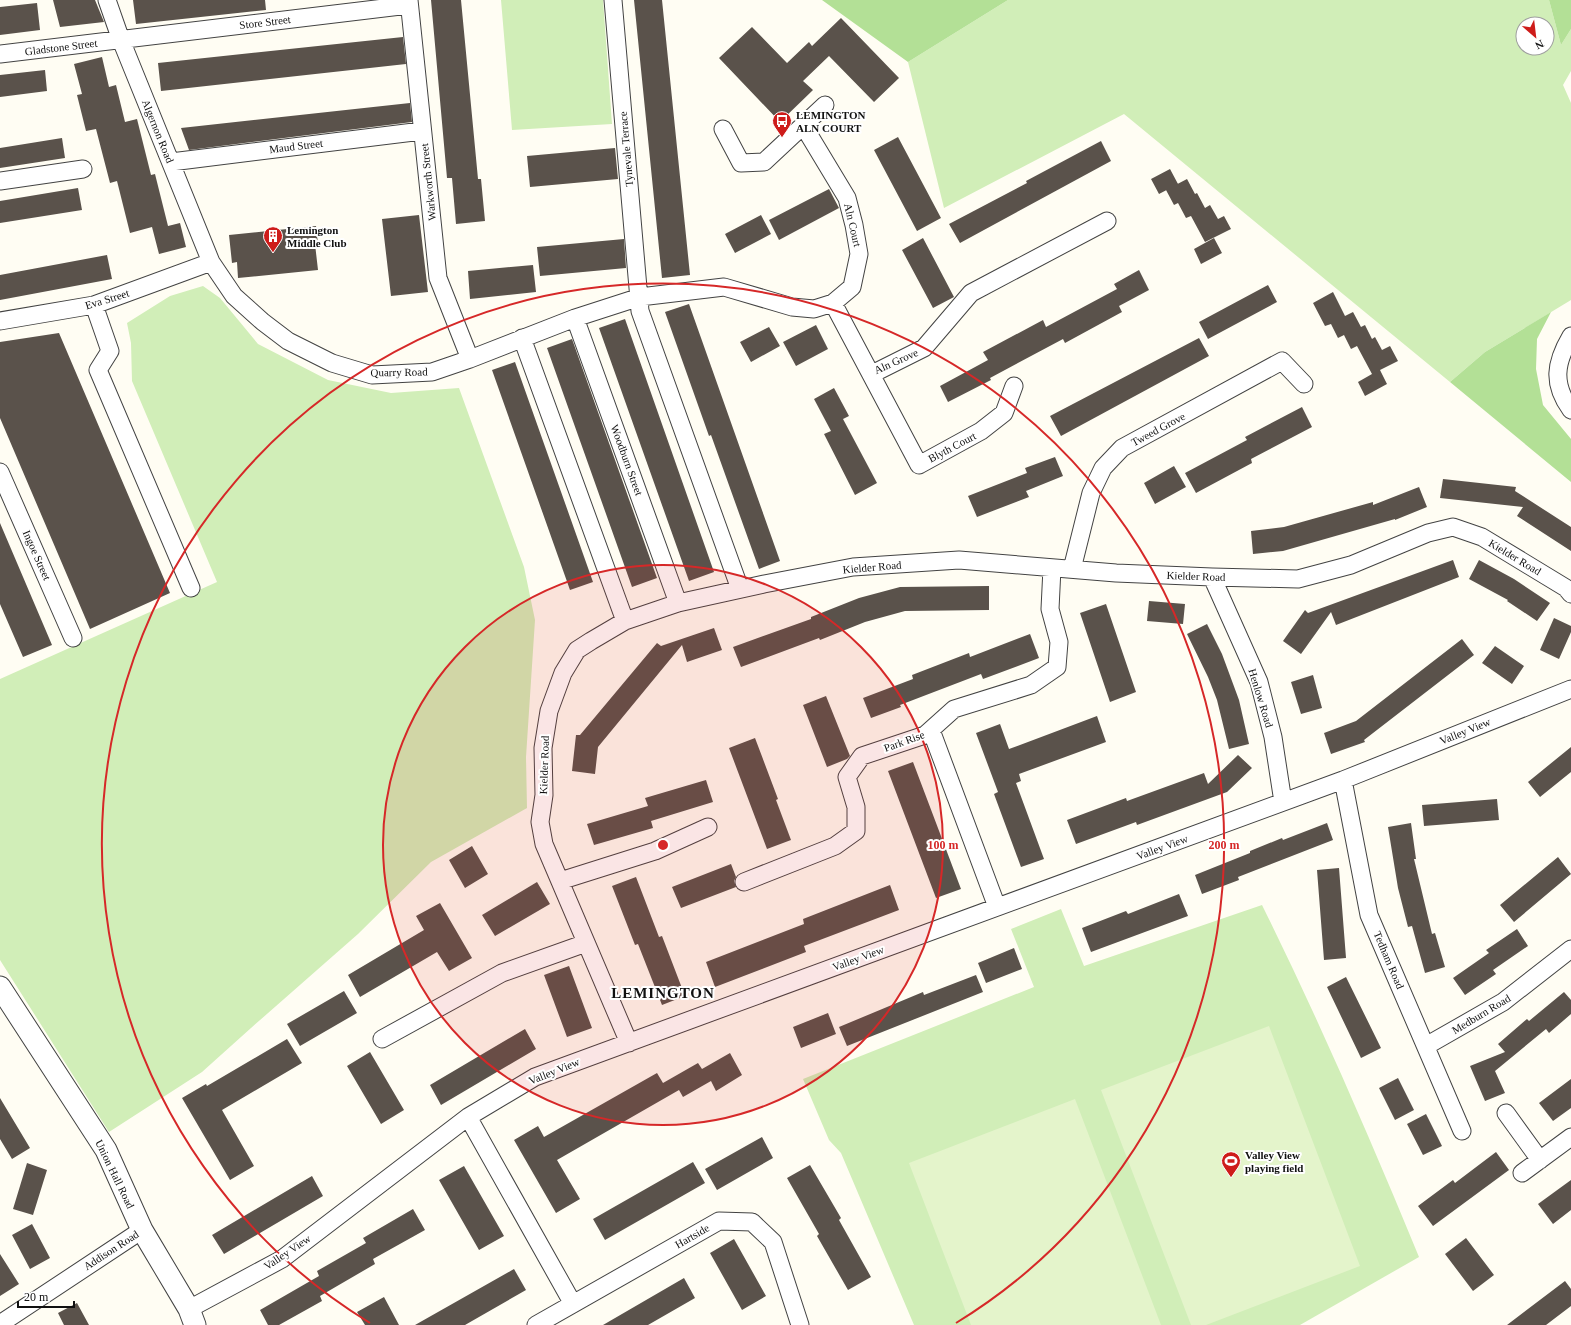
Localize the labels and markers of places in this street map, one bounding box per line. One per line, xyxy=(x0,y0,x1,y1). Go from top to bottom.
place label: LEMINGTON ALN COURT xyxy=(796,109,866,134)
bus stop icon: LEMINGTON ALN COURT xyxy=(771,110,793,138)
place label: Lemington Middle Club xyxy=(287,224,347,249)
building icon: Lemington Middle Club xyxy=(262,225,284,253)
centre of rings xyxy=(656,838,670,852)
place label: Valley View playing field xyxy=(1245,1149,1303,1174)
sports icon: Valley View playing field xyxy=(1220,1150,1242,1178)

